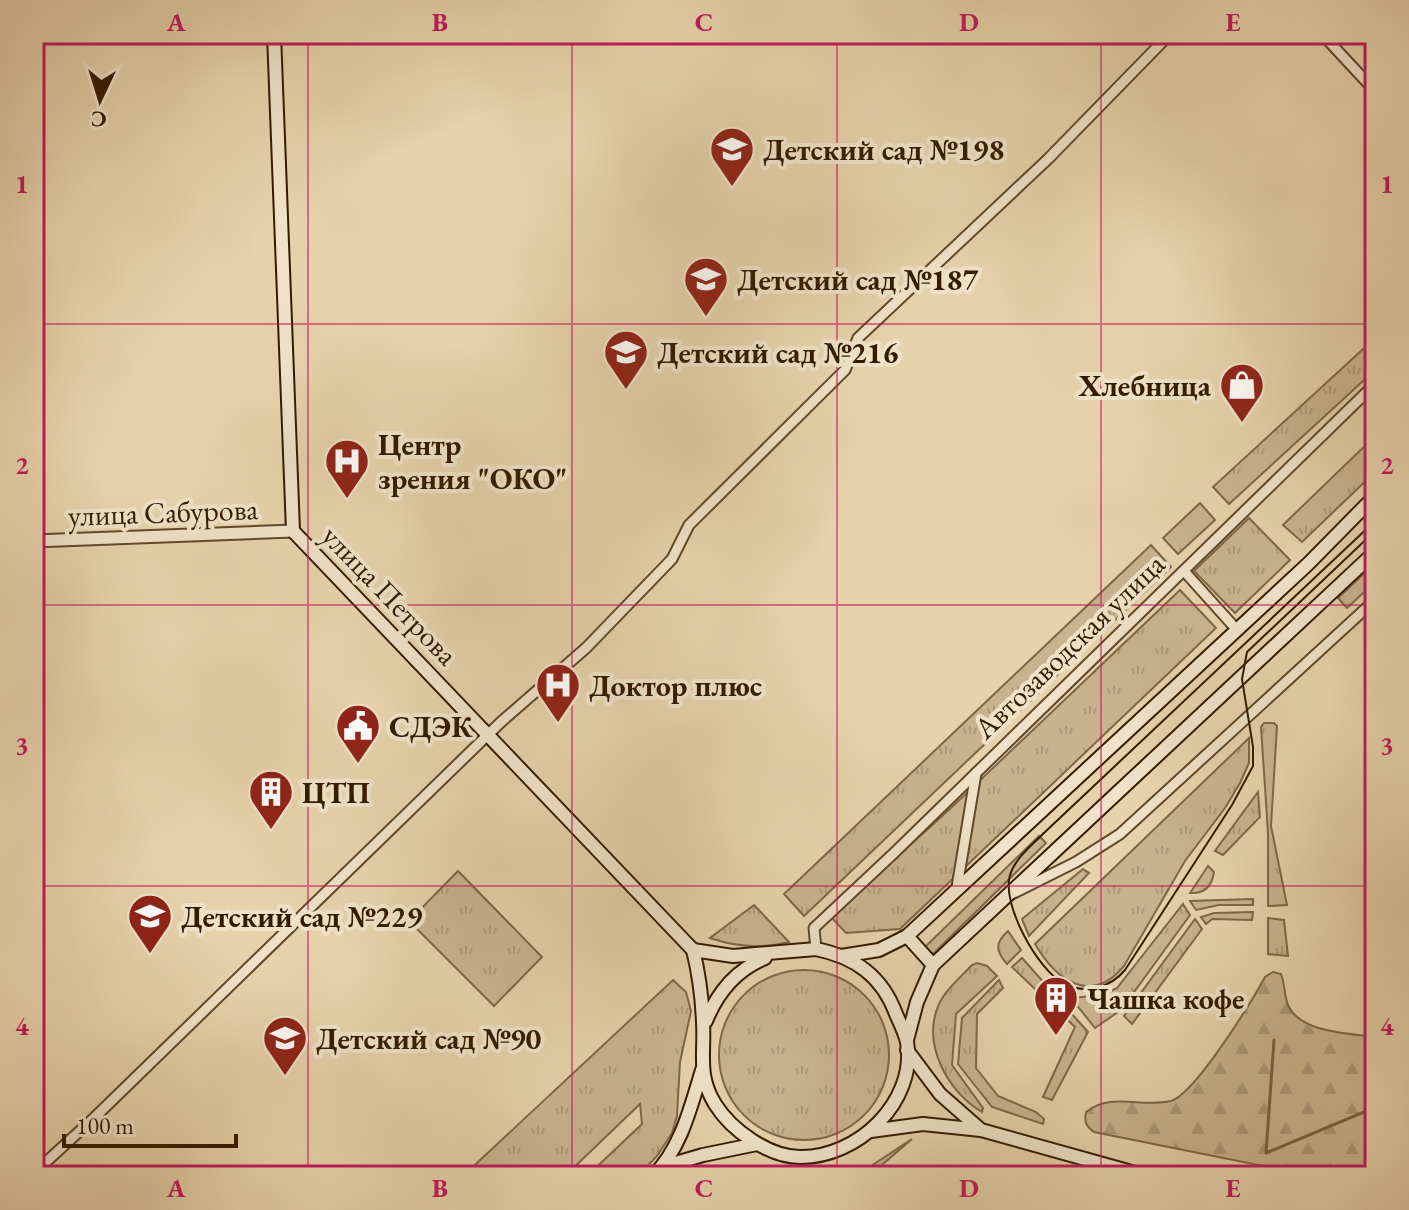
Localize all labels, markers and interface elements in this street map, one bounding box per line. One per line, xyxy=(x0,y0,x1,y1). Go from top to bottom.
text: A xyxy=(166,5,186,39)
text: B xyxy=(432,5,448,39)
text: C xyxy=(695,5,713,39)
text: D xyxy=(959,5,979,39)
text: E xyxy=(1226,5,1241,39)
north arrow xyxy=(60,60,140,140)
text: С xyxy=(90,104,107,134)
school or university icon: Детский сад №198 xyxy=(708,125,756,188)
place label: Детский сад №198 xyxy=(763,130,1004,169)
text: 1 xyxy=(15,167,29,201)
text: 1 xyxy=(1380,167,1394,201)
school or university icon: Детский сад №187 xyxy=(682,255,730,318)
place label: Детский сад №187 xyxy=(737,260,978,299)
school or university icon: Детский сад №216 xyxy=(602,328,650,391)
place label: Детский сад №216 xyxy=(657,333,898,372)
shop icon: Хлебница xyxy=(1218,361,1266,424)
place label: Хлебница xyxy=(1078,366,1212,405)
place label: Центр зрения "ОКО" xyxy=(378,425,567,498)
hospital icon: Центр зрения "ОКО" xyxy=(323,437,371,500)
text: 2 xyxy=(15,448,29,482)
text: 2 xyxy=(1380,448,1394,482)
street label: улица Сабурова xyxy=(67,489,259,535)
street label: улица Петрова xyxy=(313,517,467,673)
street label: Автозаводская улица xyxy=(964,545,1173,748)
hospital icon: Доктор плюс xyxy=(534,661,582,724)
place label: Доктор плюс xyxy=(589,666,762,705)
public building icon: СДЭК xyxy=(334,702,382,765)
place label: СДЭК xyxy=(389,707,473,746)
text: 3 xyxy=(15,728,29,762)
text: 3 xyxy=(1380,728,1394,762)
building icon: ЦТП xyxy=(247,768,295,831)
place label: ЦТП xyxy=(302,773,370,812)
school or university icon: Детский сад №229 xyxy=(126,892,174,955)
place label: Детский сад №229 xyxy=(181,897,422,936)
building icon: Чашка кофе xyxy=(1032,974,1080,1037)
place label: Чашка кофе xyxy=(1087,979,1245,1018)
text: 4 xyxy=(15,1009,29,1043)
text: 4 xyxy=(1380,1009,1394,1043)
school or university icon: Детский сад №90 xyxy=(261,1014,309,1077)
place label: Детский сад №90 xyxy=(316,1019,542,1058)
scale bar xyxy=(64,1098,236,1148)
text: 100 m xyxy=(76,1110,134,1141)
text: A xyxy=(166,1171,186,1205)
text: B xyxy=(432,1171,448,1205)
text: C xyxy=(695,1171,713,1205)
text: D xyxy=(959,1171,979,1205)
text: E xyxy=(1226,1171,1241,1205)

